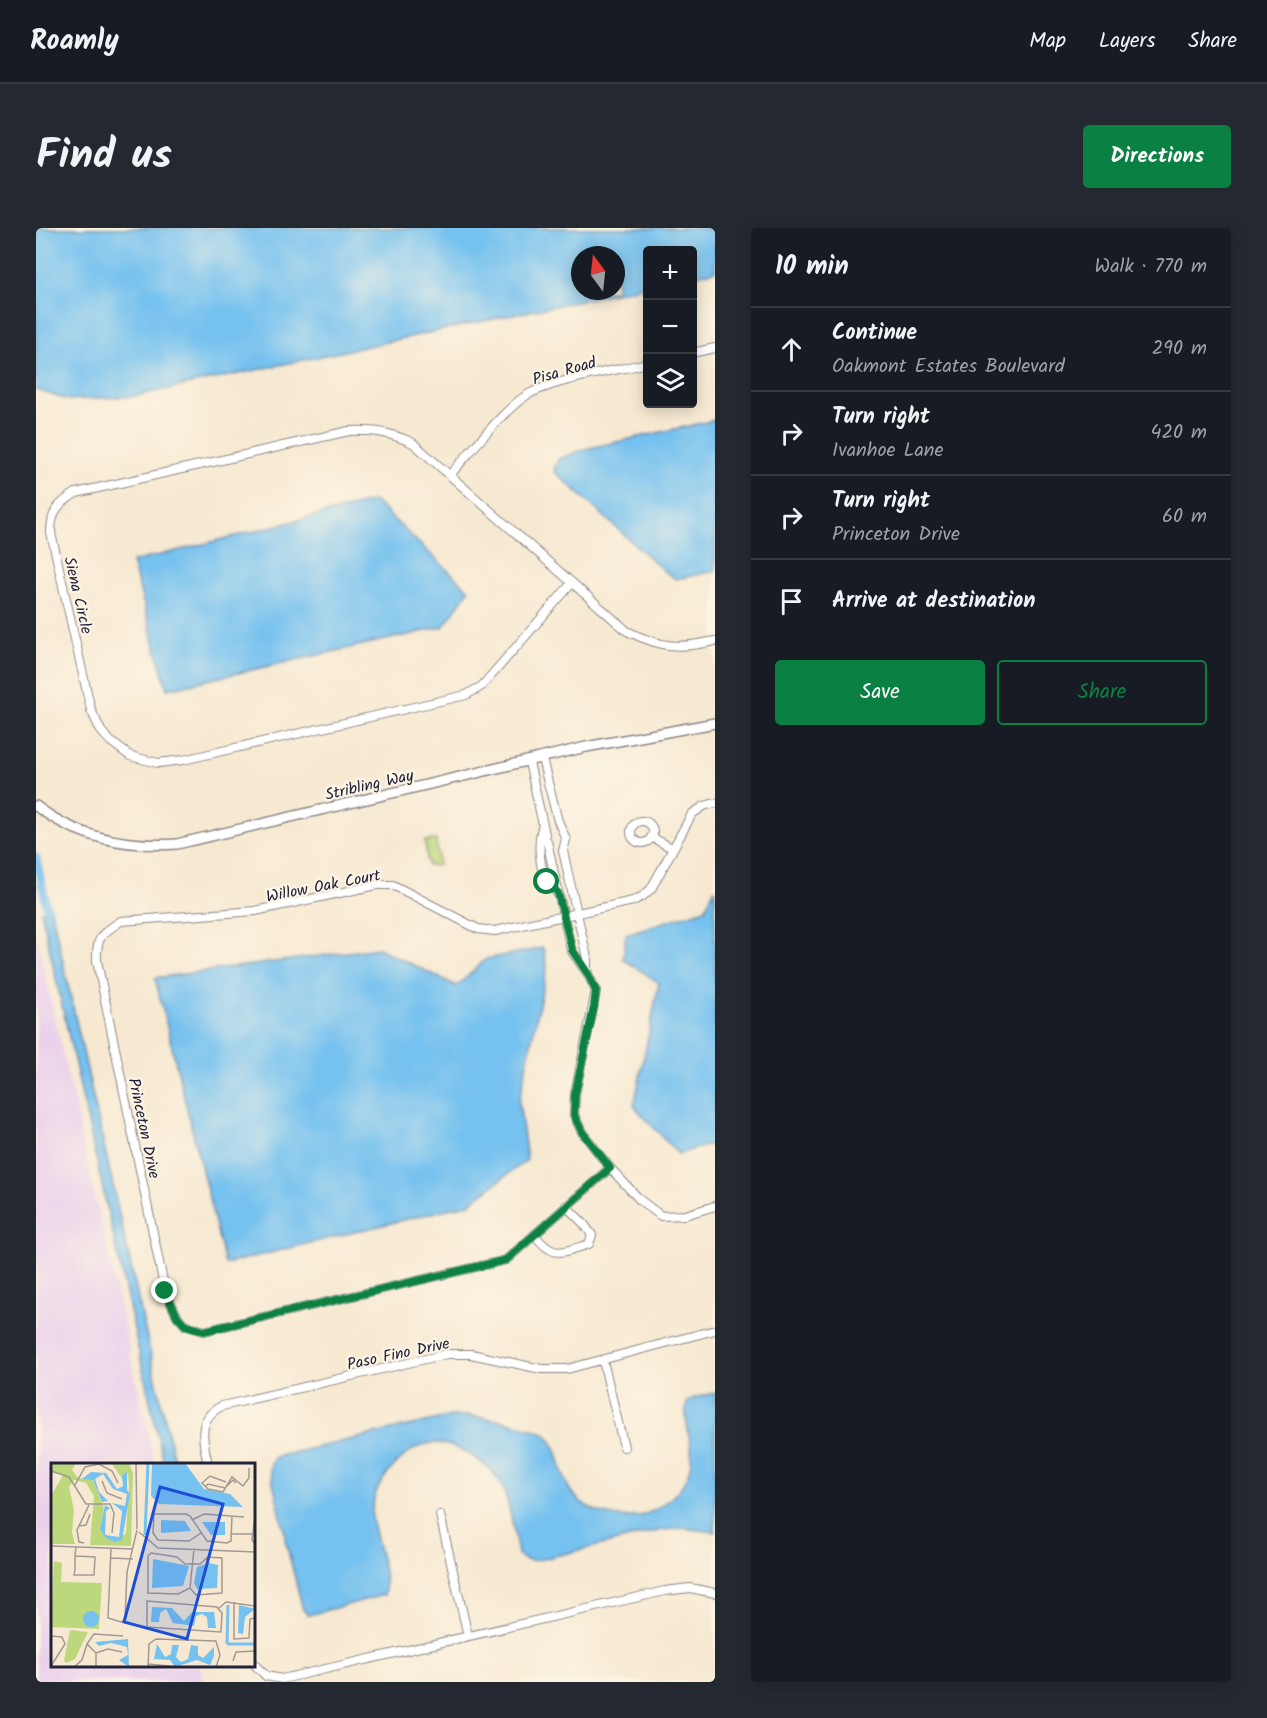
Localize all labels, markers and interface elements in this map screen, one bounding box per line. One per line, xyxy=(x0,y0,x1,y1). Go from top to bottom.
text: Roamly xyxy=(30,19,119,64)
text: Map xyxy=(1029,25,1066,58)
text: Layers xyxy=(1099,25,1155,58)
text: Share xyxy=(1188,25,1237,58)
text: Find us xyxy=(36,123,172,190)
button: Directions xyxy=(1083,125,1231,188)
north arrow xyxy=(571,246,625,300)
map controls xyxy=(643,246,697,408)
button: + xyxy=(643,246,697,300)
text: 10 min xyxy=(775,246,849,288)
text: Walk · 770 m xyxy=(1095,251,1207,283)
button: − xyxy=(643,300,697,354)
text: Continue xyxy=(832,316,917,351)
icon: ahead xyxy=(775,333,808,366)
text: 290 m xyxy=(1152,333,1207,365)
street label: Pisa Road xyxy=(530,350,600,392)
text: Oakmont Estates Boulevard xyxy=(832,351,1065,383)
button: layers xyxy=(643,354,697,408)
text: Turn right xyxy=(832,400,930,435)
icon: right xyxy=(775,417,808,450)
text: 420 m xyxy=(1150,417,1207,449)
text: Ivanhoe Lane xyxy=(832,435,943,467)
text: Turn right xyxy=(832,484,930,519)
icon: right xyxy=(775,501,808,534)
text: 60 m xyxy=(1162,501,1207,533)
text: Princeton Drive xyxy=(832,519,960,551)
street label: Siena Circle xyxy=(56,554,99,637)
text: Arrive at destination xyxy=(832,584,1035,619)
icon: arrive xyxy=(775,585,808,618)
button: Save xyxy=(775,660,985,725)
button: Share xyxy=(997,660,1207,725)
street label: Stribling Way xyxy=(323,763,416,808)
street label: Willow Oak Court xyxy=(264,863,383,910)
route start xyxy=(533,868,559,894)
street label: Princeton Drive xyxy=(121,1076,166,1181)
route end xyxy=(151,1277,177,1303)
street label: Paso Fino Drive xyxy=(345,1331,452,1378)
inset map xyxy=(51,1463,255,1667)

